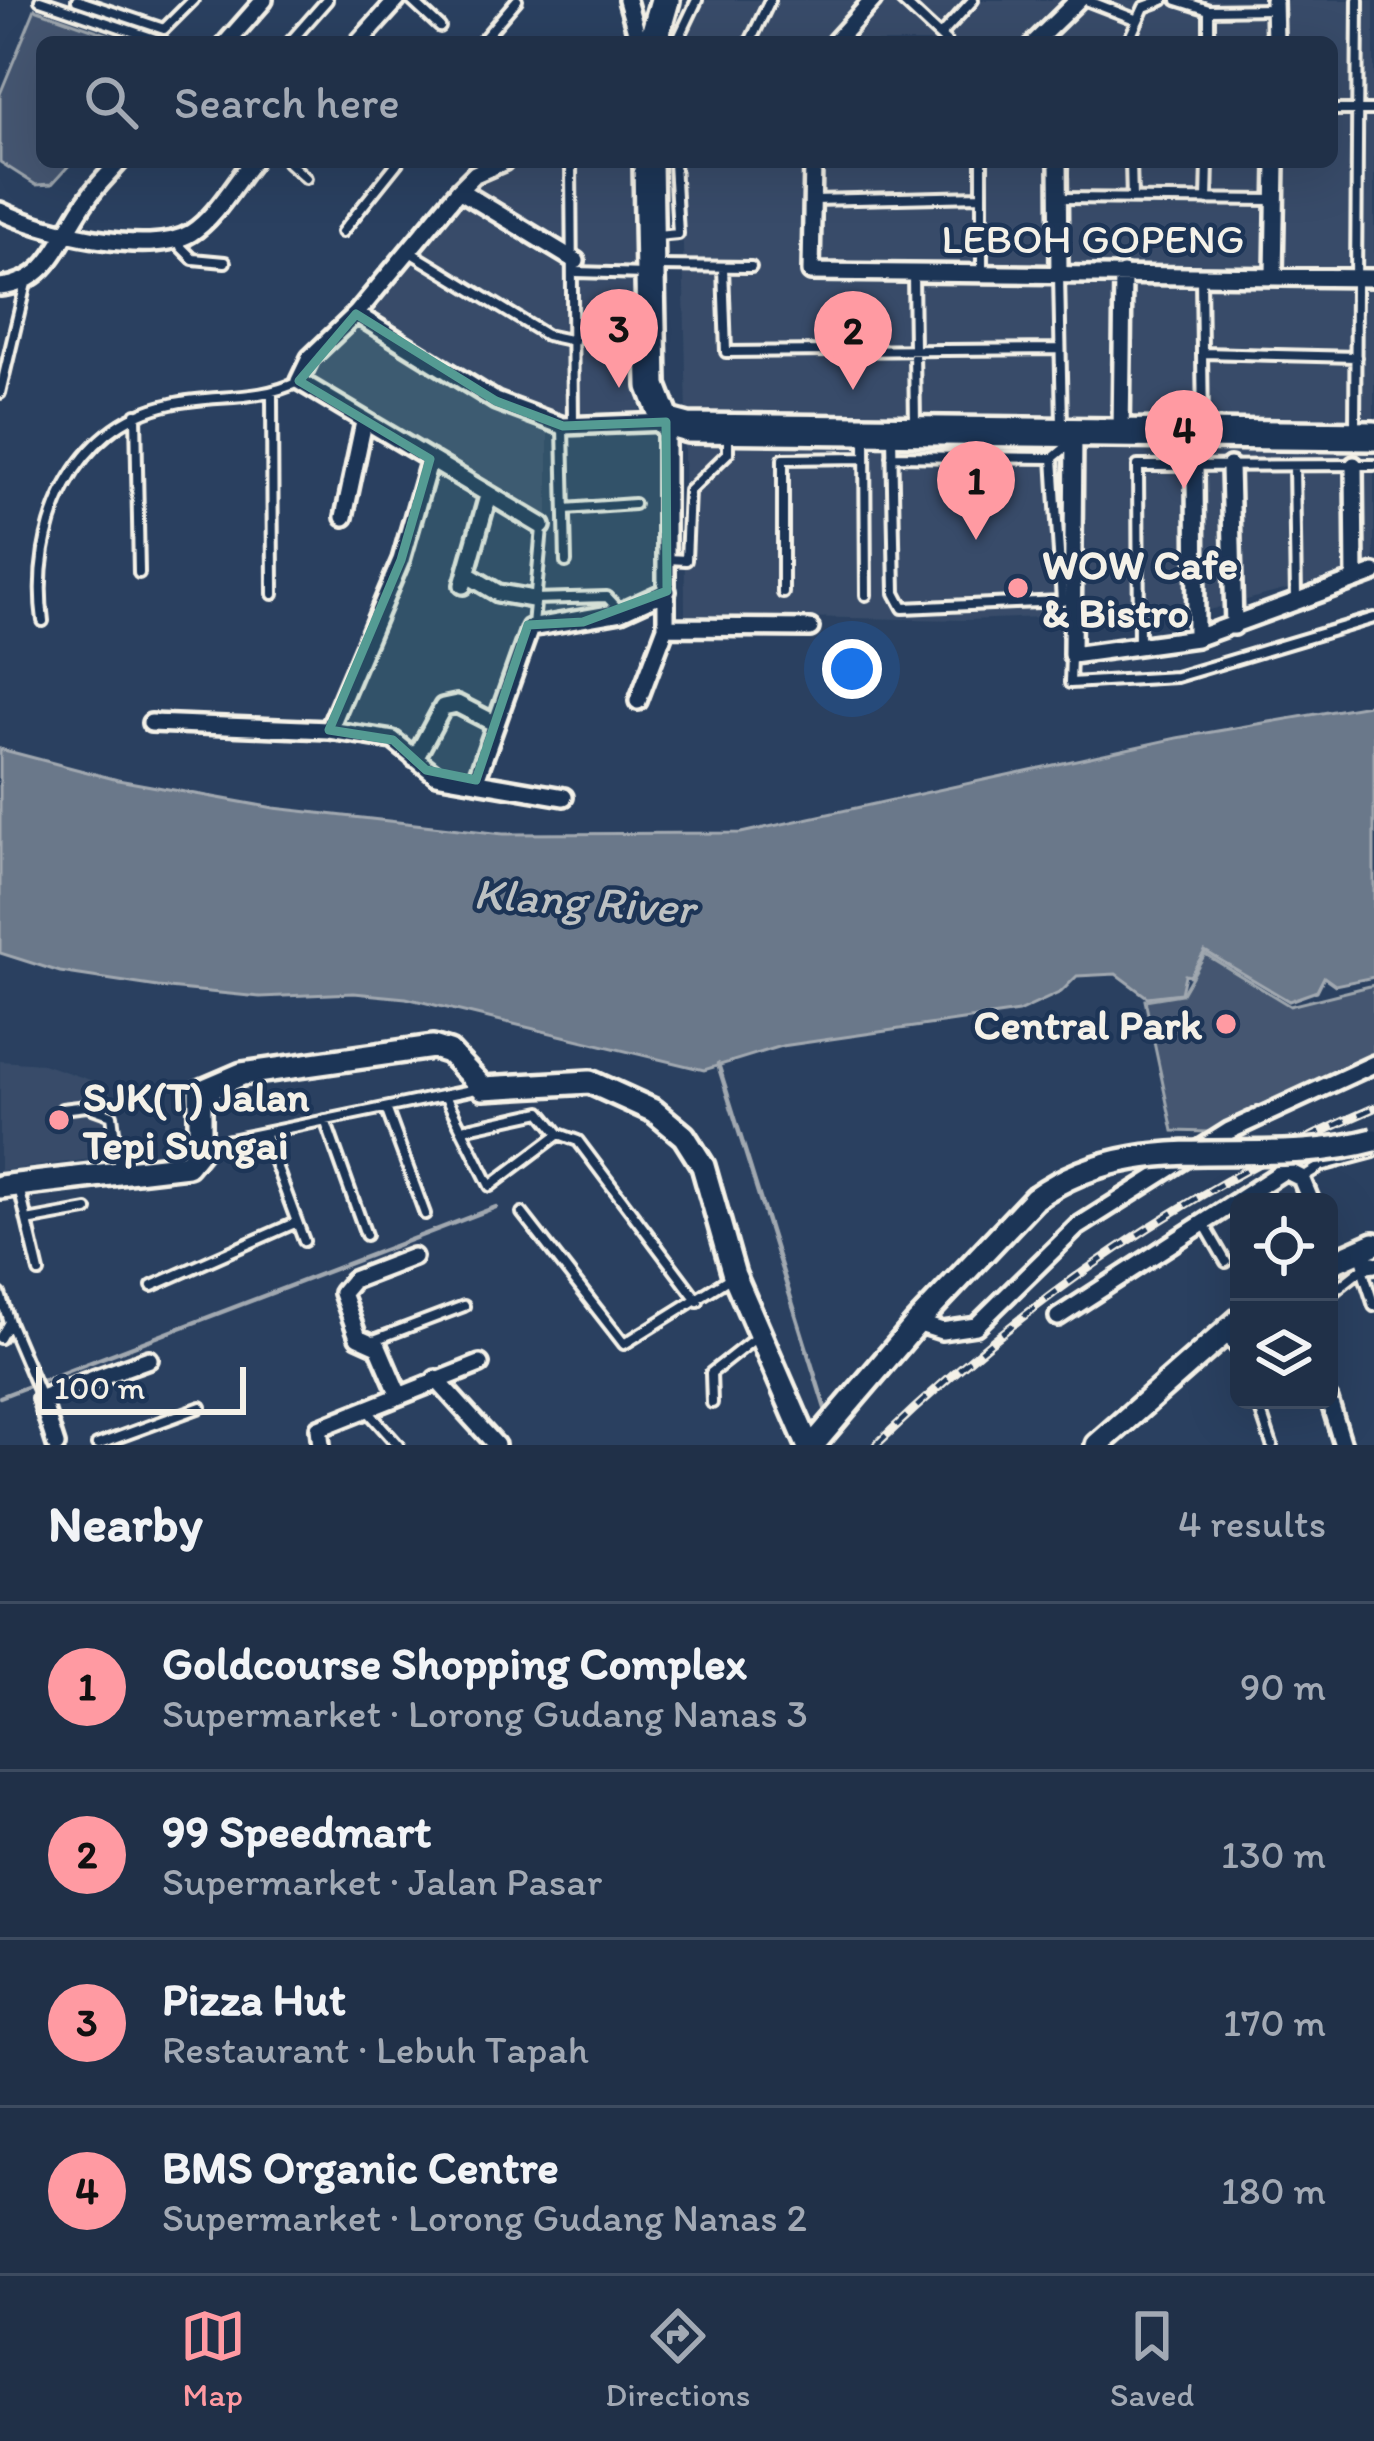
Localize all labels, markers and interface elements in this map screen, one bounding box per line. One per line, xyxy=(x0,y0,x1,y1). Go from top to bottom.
search box xyxy=(36,36,1338,168)
icon: search xyxy=(78,69,144,135)
text: Search here xyxy=(174,75,400,129)
street label: LEBOH GOPENG xyxy=(941,213,1245,264)
pin: 3 xyxy=(580,289,658,388)
pin: 2 xyxy=(814,291,892,390)
pin: 4 xyxy=(1145,390,1223,489)
pin: 1 xyxy=(937,441,1015,540)
place label: WOW Cafe & Bistro xyxy=(1042,539,1238,638)
marker: WOW Cafe & Bistro xyxy=(1005,575,1031,601)
your location xyxy=(822,639,882,699)
water label: Klang River xyxy=(472,865,701,935)
place label: Central Park xyxy=(974,999,1202,1050)
marker: Central Park xyxy=(1213,1011,1239,1037)
place label: SJK(T) Jalan Tepi Sungai xyxy=(82,1071,310,1170)
marker: SJK(T) Jalan Tepi Sungai xyxy=(46,1107,72,1133)
map controls xyxy=(1230,1193,1338,1409)
button: locate xyxy=(1230,1193,1338,1301)
button: layers xyxy=(1230,1301,1338,1409)
scale bar xyxy=(36,1361,246,1414)
text: 100 m xyxy=(54,1368,145,1407)
text: Nearby xyxy=(48,1493,203,1554)
text: 4 results xyxy=(1178,1500,1326,1547)
text: Goldcourse Shopping Complex xyxy=(162,1636,747,1690)
text: 1 xyxy=(78,1663,96,1710)
text: 90 m xyxy=(1240,1663,1326,1710)
text: Supermarket · Lorong Gudang Nanas 3 xyxy=(162,1690,808,1737)
text: 99 Speedmart xyxy=(162,1804,431,1858)
text: 2 xyxy=(77,1831,97,1878)
text: 130 m xyxy=(1221,1831,1326,1878)
text: Supermarket · Jalan Pasar xyxy=(162,1858,602,1905)
text: Pizza Hut xyxy=(162,1972,346,2026)
text: 3 xyxy=(76,1999,98,2046)
text: 170 m xyxy=(1223,1999,1326,2046)
text: Restaurant · Lebuh Tapah xyxy=(162,2026,589,2073)
text: BMS Organic Centre xyxy=(162,2140,559,2194)
text: 4 xyxy=(75,2167,99,2214)
text: 180 m xyxy=(1221,2167,1326,2214)
text: Supermarket · Lorong Gudang Nanas 2 xyxy=(162,2194,807,2241)
tab: Map xyxy=(180,2303,246,2414)
tab: Directions xyxy=(605,2303,750,2414)
tab: Saved xyxy=(1110,2303,1194,2414)

